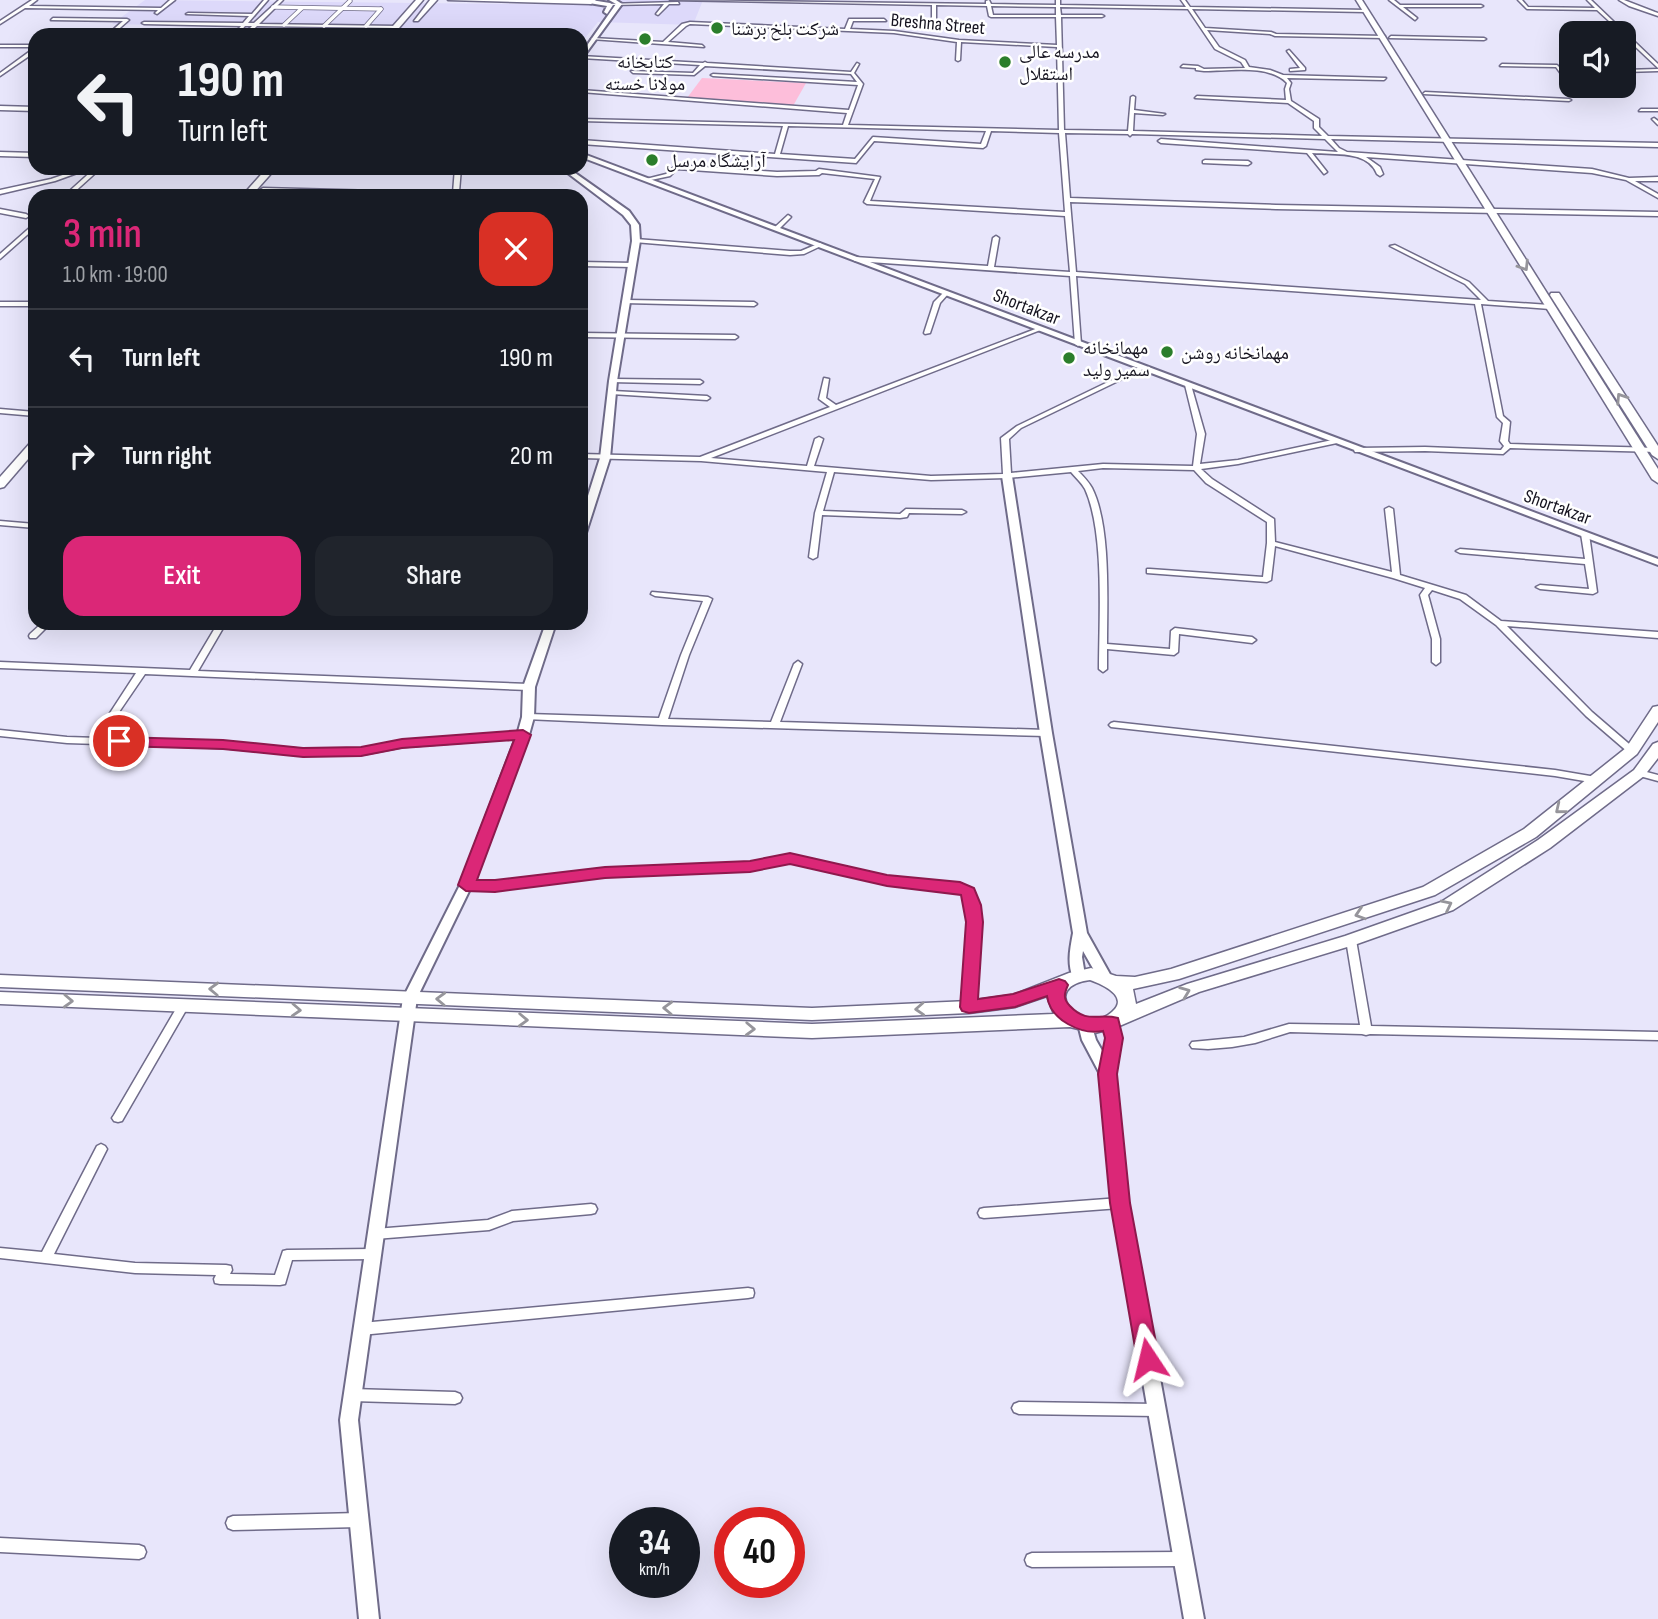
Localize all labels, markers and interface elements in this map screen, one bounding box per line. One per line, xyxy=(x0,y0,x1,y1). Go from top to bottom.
street label: Breshna Street xyxy=(890,9,986,40)
place label: شرکت بلخ برشنا xyxy=(731,18,839,41)
marker: شرکت بلخ برشنا xyxy=(709,20,725,36)
map controls xyxy=(1559,21,1636,98)
button: sound xyxy=(1559,21,1636,98)
marker: کتابخانه مولانا خسته xyxy=(637,31,653,47)
place label: مدرسه عالی استقلال xyxy=(1019,41,1100,86)
place label: کتابخانه مولانا خسته xyxy=(605,51,685,96)
text: 190 m xyxy=(178,52,284,111)
marker: مدرسه عالی استقلال xyxy=(997,54,1013,70)
icon: left xyxy=(63,56,154,147)
text: Turn left xyxy=(178,112,268,151)
place label: آرایشگاه مرسل xyxy=(666,150,767,173)
marker: آرایشگاه مرسل xyxy=(644,152,660,168)
text: 3 min xyxy=(63,209,142,260)
button: close xyxy=(479,212,553,286)
one-way arrow xyxy=(1516,258,1529,271)
text: 1.0 km · 19:00 xyxy=(63,261,168,289)
street label: Shortakzar xyxy=(990,284,1064,331)
place label: مهمانخانه سمیر ولید xyxy=(1083,337,1150,382)
icon: left xyxy=(63,339,101,377)
place label: مهمانخانه روشن xyxy=(1181,342,1289,365)
text: Turn left xyxy=(122,343,200,374)
text: 190 m xyxy=(500,343,553,374)
marker: مهمانخانه روشن xyxy=(1159,344,1175,360)
marker: مهمانخانه سمیر ولید xyxy=(1061,350,1077,366)
one-way arrow xyxy=(1617,393,1629,406)
icon: right xyxy=(63,437,101,475)
text: Turn right xyxy=(122,441,211,472)
text: 20 m xyxy=(510,441,553,472)
street label: Shortakzar xyxy=(1521,485,1595,530)
button: Exit xyxy=(63,536,301,616)
button: Share xyxy=(315,536,553,616)
pin xyxy=(89,711,149,771)
icon: arrive xyxy=(100,722,138,760)
one-way arrow xyxy=(1555,801,1567,814)
one-way arrow xyxy=(1440,899,1452,913)
one-way arrow xyxy=(1354,906,1366,920)
one-way arrow xyxy=(208,982,219,997)
one-way arrow xyxy=(1178,987,1190,1001)
one-way arrow xyxy=(435,991,446,1006)
one-way arrow xyxy=(63,993,74,1008)
one-way arrow xyxy=(663,1000,674,1015)
one-way arrow xyxy=(914,1001,925,1016)
one-way arrow xyxy=(290,1003,301,1018)
one-way arrow xyxy=(518,1012,529,1027)
one-way arrow xyxy=(745,1021,756,1036)
position arrow xyxy=(1111,1322,1185,1396)
speed limit sign: 40 xyxy=(714,1507,805,1598)
text: 34 xyxy=(639,1522,671,1565)
text: km/h xyxy=(639,1559,670,1580)

